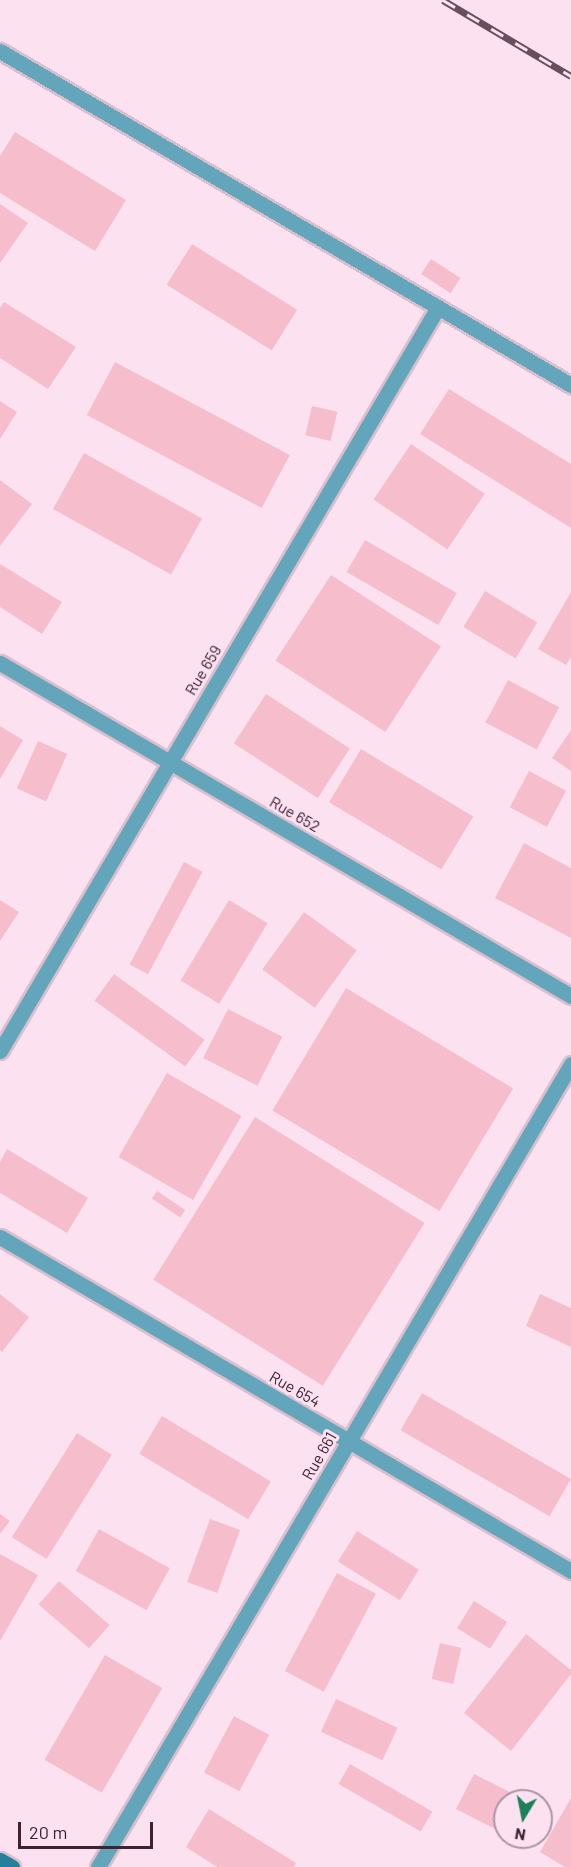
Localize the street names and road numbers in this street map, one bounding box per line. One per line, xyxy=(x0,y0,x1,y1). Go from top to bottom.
street label: Rue 659 xyxy=(181,642,225,698)
street label: Rue 652 xyxy=(266,792,324,836)
street label: Rue 654 xyxy=(266,1367,324,1411)
street label: Rue 661 xyxy=(298,1429,340,1483)

